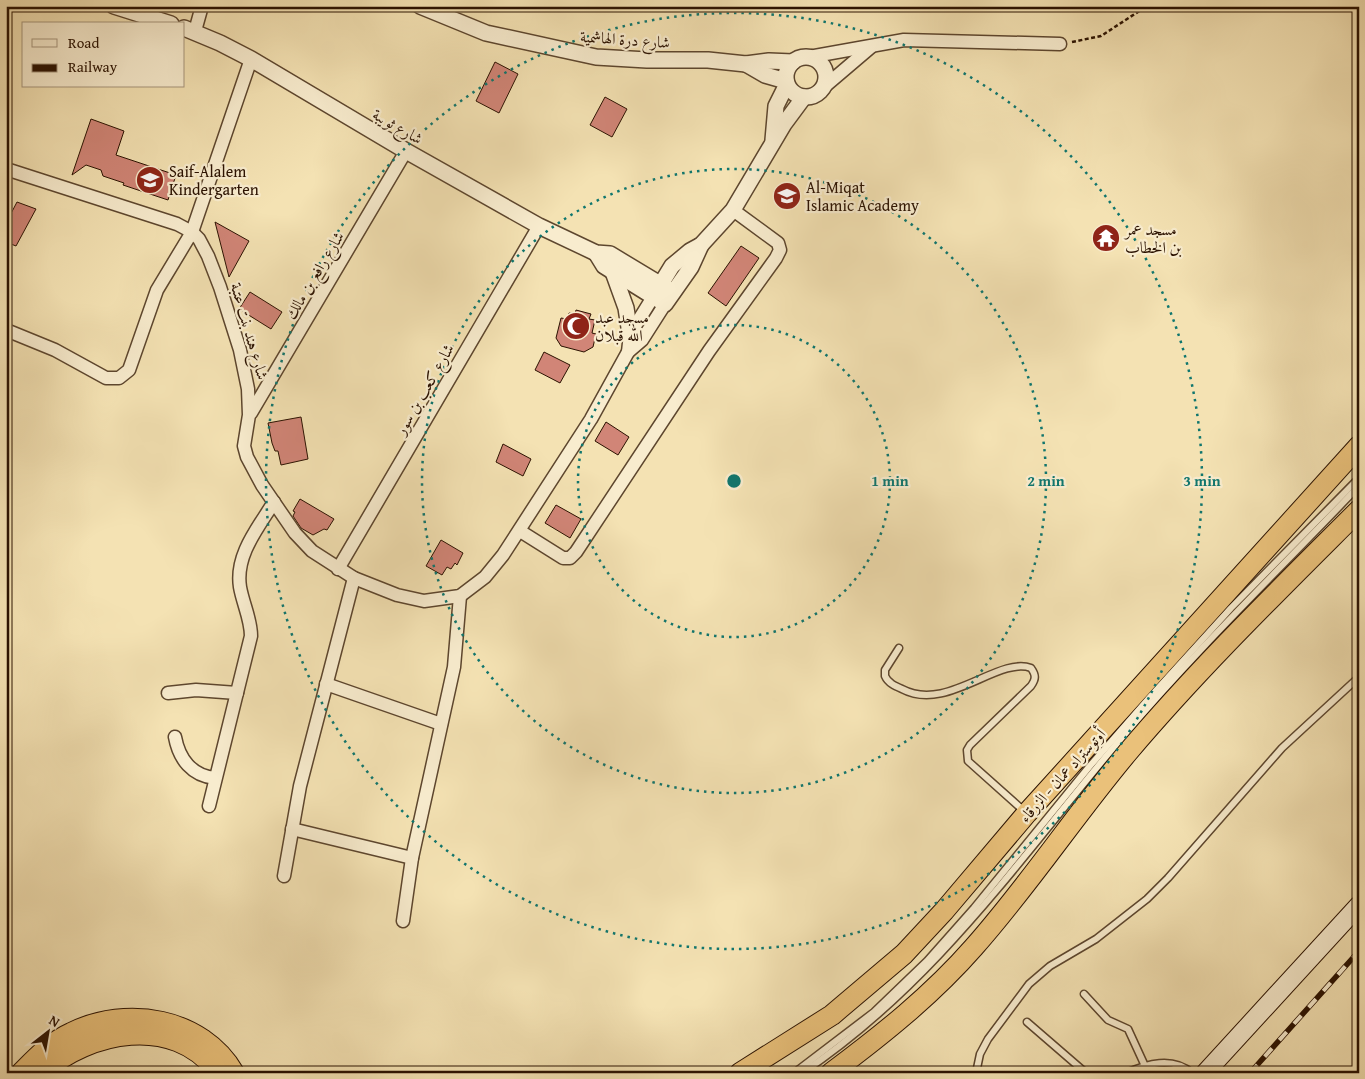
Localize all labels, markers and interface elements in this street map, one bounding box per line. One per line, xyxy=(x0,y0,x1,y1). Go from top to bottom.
legend xyxy=(22,22,185,88)
street label: شارع درة الهاشمية xyxy=(579,24,671,56)
text: Road xyxy=(68,32,99,53)
text: Railway xyxy=(68,56,118,77)
street label: شارع ثويبة xyxy=(367,102,428,152)
place label: Saif-Alalem Kindergarten xyxy=(169,159,259,201)
school or university icon: Saif-Alalem Kindergarten xyxy=(135,165,165,195)
place label: Al-Miqat Islamic Academy xyxy=(806,175,919,217)
school or university icon: Al-Miqat Islamic Academy xyxy=(772,181,802,211)
place label: مسجد عمر بن الخطاب xyxy=(1123,217,1181,259)
temple icon: مسجد عمر بن الخطاب xyxy=(1091,223,1121,253)
street label: شارع رافع بن مالك xyxy=(278,227,353,326)
street label: شارع هند بنت عتبة xyxy=(223,279,275,383)
place label: مسجد عبد الله قبلان xyxy=(595,305,649,347)
mosque icon: مسجد عبد الله قبلان xyxy=(561,311,591,341)
street label: شارع كعب بن سور xyxy=(387,339,462,442)
text: 1 min xyxy=(871,470,909,491)
text: 2 min xyxy=(1027,470,1065,491)
text: 3 min xyxy=(1183,470,1221,491)
centre of rings xyxy=(725,472,743,490)
street label: أوتوستراد عمان - الزرقاء xyxy=(1013,722,1111,828)
north arrow xyxy=(22,1006,72,1056)
text: N xyxy=(46,1010,64,1032)

